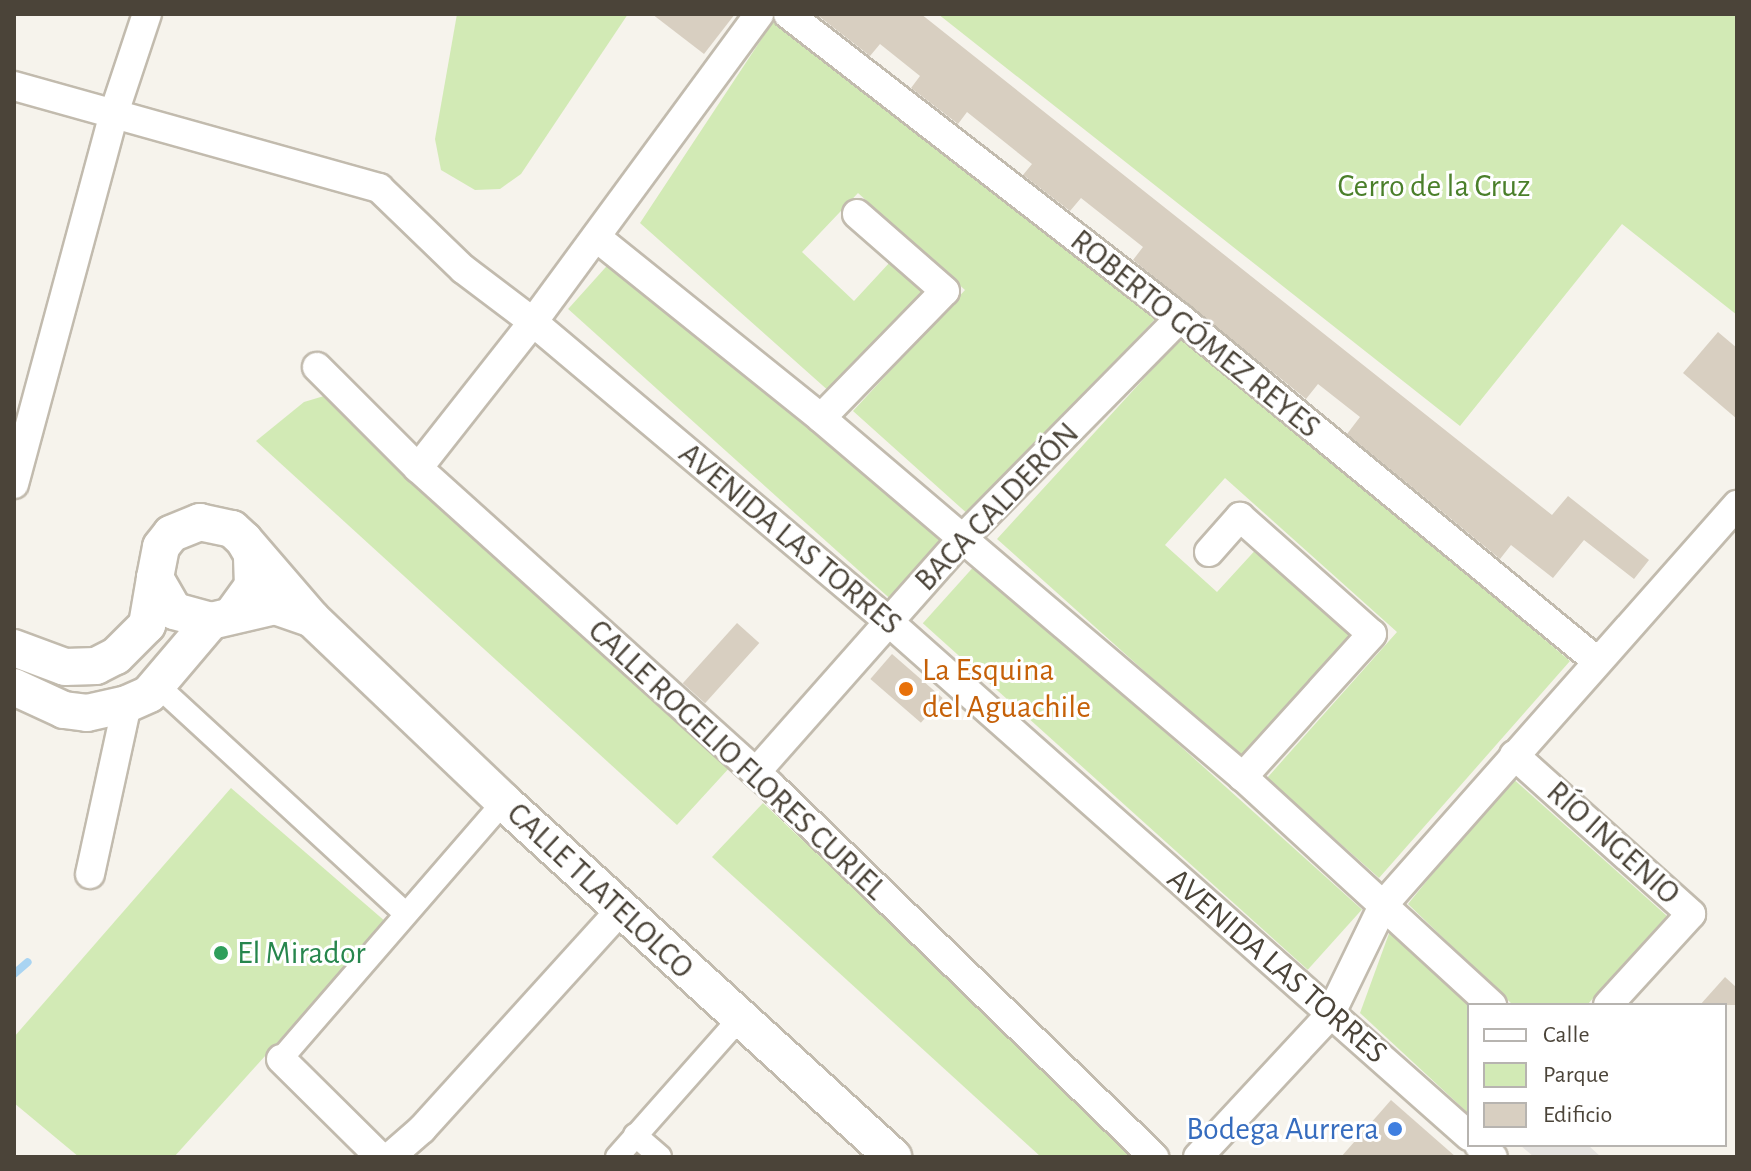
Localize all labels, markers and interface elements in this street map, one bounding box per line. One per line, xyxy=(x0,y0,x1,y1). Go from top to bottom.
park label: Cerro de la Cruz xyxy=(1338,167,1530,205)
street label: ROBERTO GÓMEZ REYES xyxy=(1062,222,1328,446)
street label: BACA CALDERÓN xyxy=(907,415,1087,599)
street label: AVENIDA LAS TORRES xyxy=(671,435,909,643)
street label: CALLE ROGELIO FLORES CURIEL xyxy=(580,612,894,908)
place label: La Esquina del Aguachile xyxy=(922,652,1091,727)
marker: La Esquina del Aguachile xyxy=(897,680,915,698)
street label: RÍO INGENIO xyxy=(1538,773,1688,913)
street label: CALLE TLATELOLCO xyxy=(499,795,701,987)
street label: AVENIDA LAS TORRES xyxy=(1159,860,1395,1072)
place label: El Mirador xyxy=(237,934,366,972)
marker: El Mirador xyxy=(212,944,230,962)
legend xyxy=(1467,1003,1727,1147)
text: Calle xyxy=(1543,1023,1590,1047)
text: Parque xyxy=(1543,1063,1609,1087)
text: Edificio xyxy=(1543,1103,1612,1127)
place label: Bodega Aurrera xyxy=(1186,1110,1379,1148)
marker: Bodega Aurrera xyxy=(1386,1120,1404,1138)

